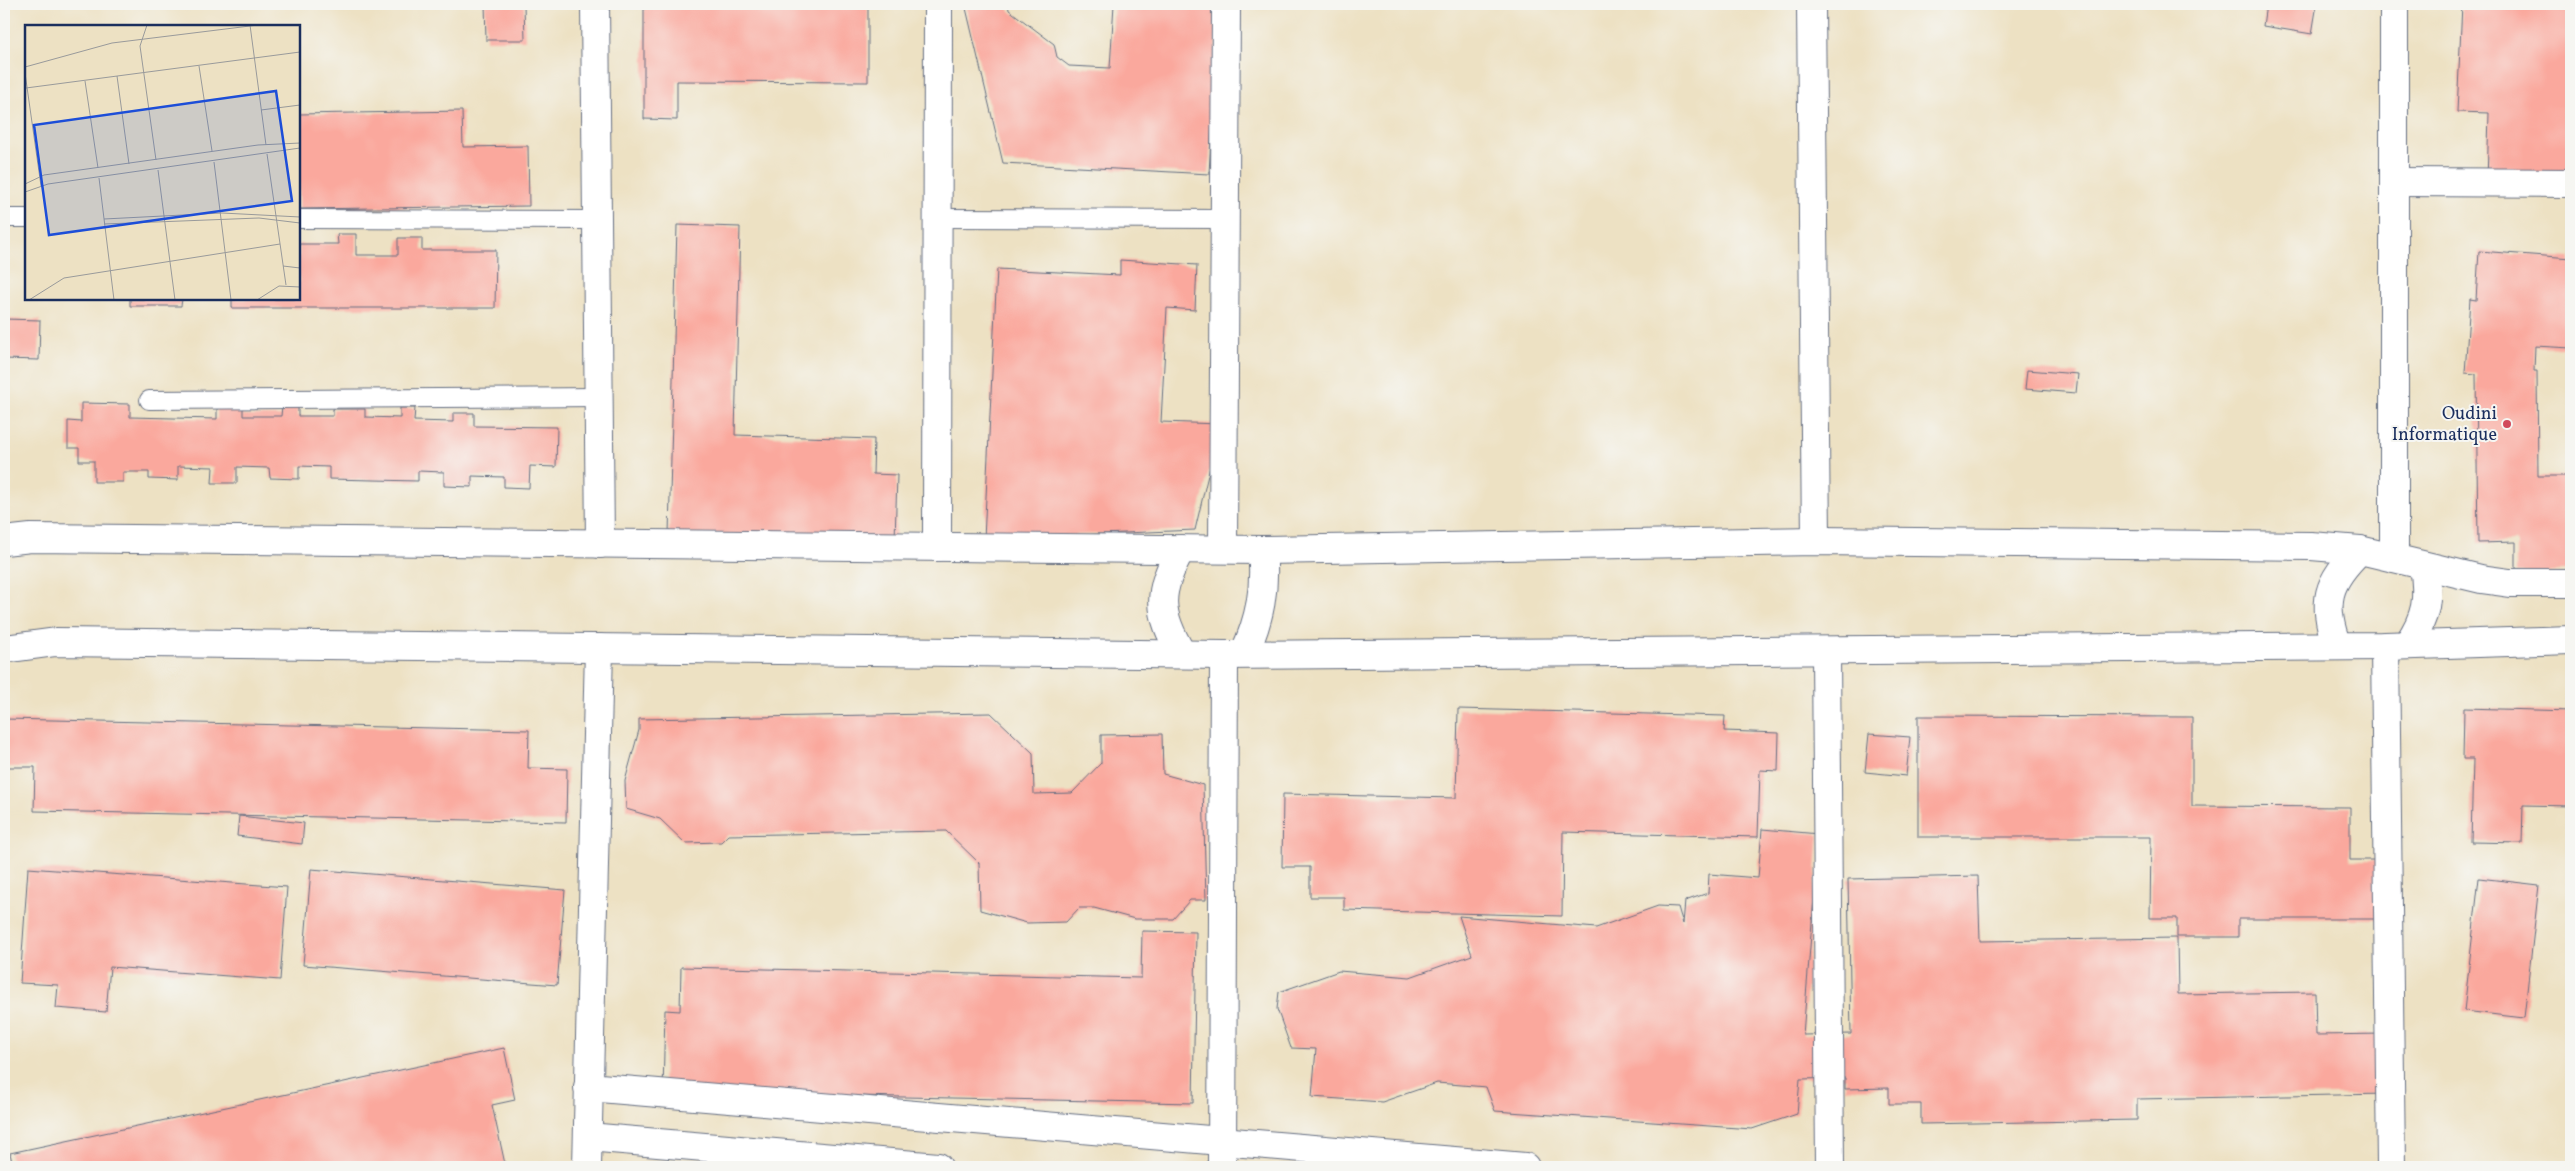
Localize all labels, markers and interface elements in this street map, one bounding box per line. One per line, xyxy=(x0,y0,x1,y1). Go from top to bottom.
inset map xyxy=(25,25,300,300)
place label: Oudini Informatique xyxy=(2392,402,2497,448)
marker: Oudini Informatique xyxy=(2501,418,2513,430)

